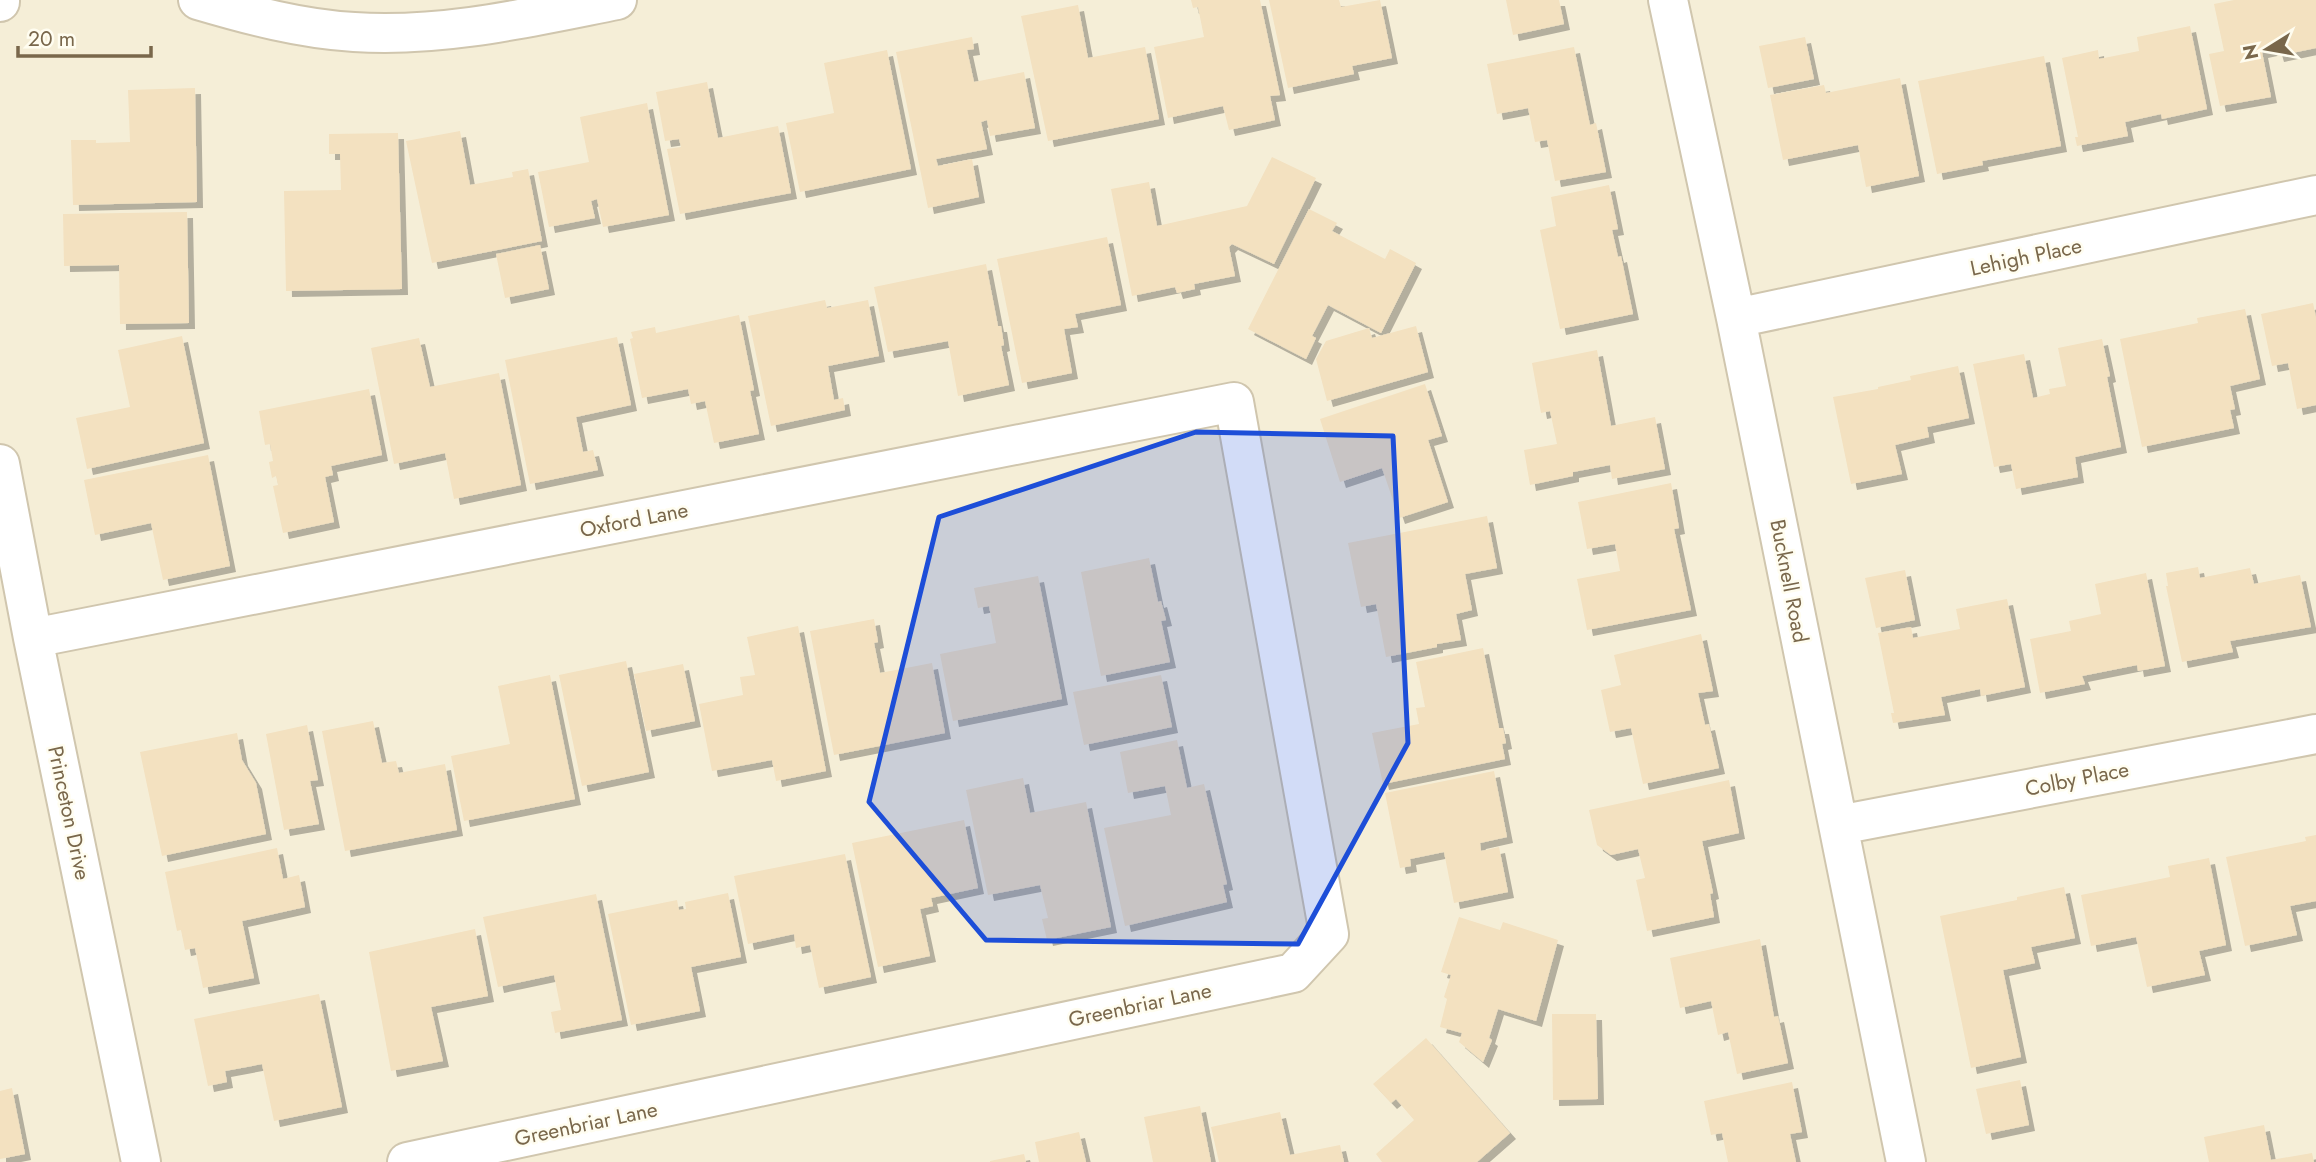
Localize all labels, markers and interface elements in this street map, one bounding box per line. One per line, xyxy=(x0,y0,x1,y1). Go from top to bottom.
scale bar xyxy=(18,14,150,58)
north arrow xyxy=(2232,14,2302,84)
text: 20 m xyxy=(28,24,75,54)
text: N xyxy=(2236,42,2265,62)
street label: Lehigh Place xyxy=(1967,231,2085,283)
street label: Oxford Lane xyxy=(577,495,691,545)
street label: Bucknell Road xyxy=(1762,517,1816,645)
street label: Princeton Drive xyxy=(40,743,98,883)
street label: Colby Place xyxy=(2023,754,2132,804)
street label: Greenbriar Lane xyxy=(1066,975,1214,1035)
street label: Greenbriar Lane xyxy=(512,1094,660,1154)

